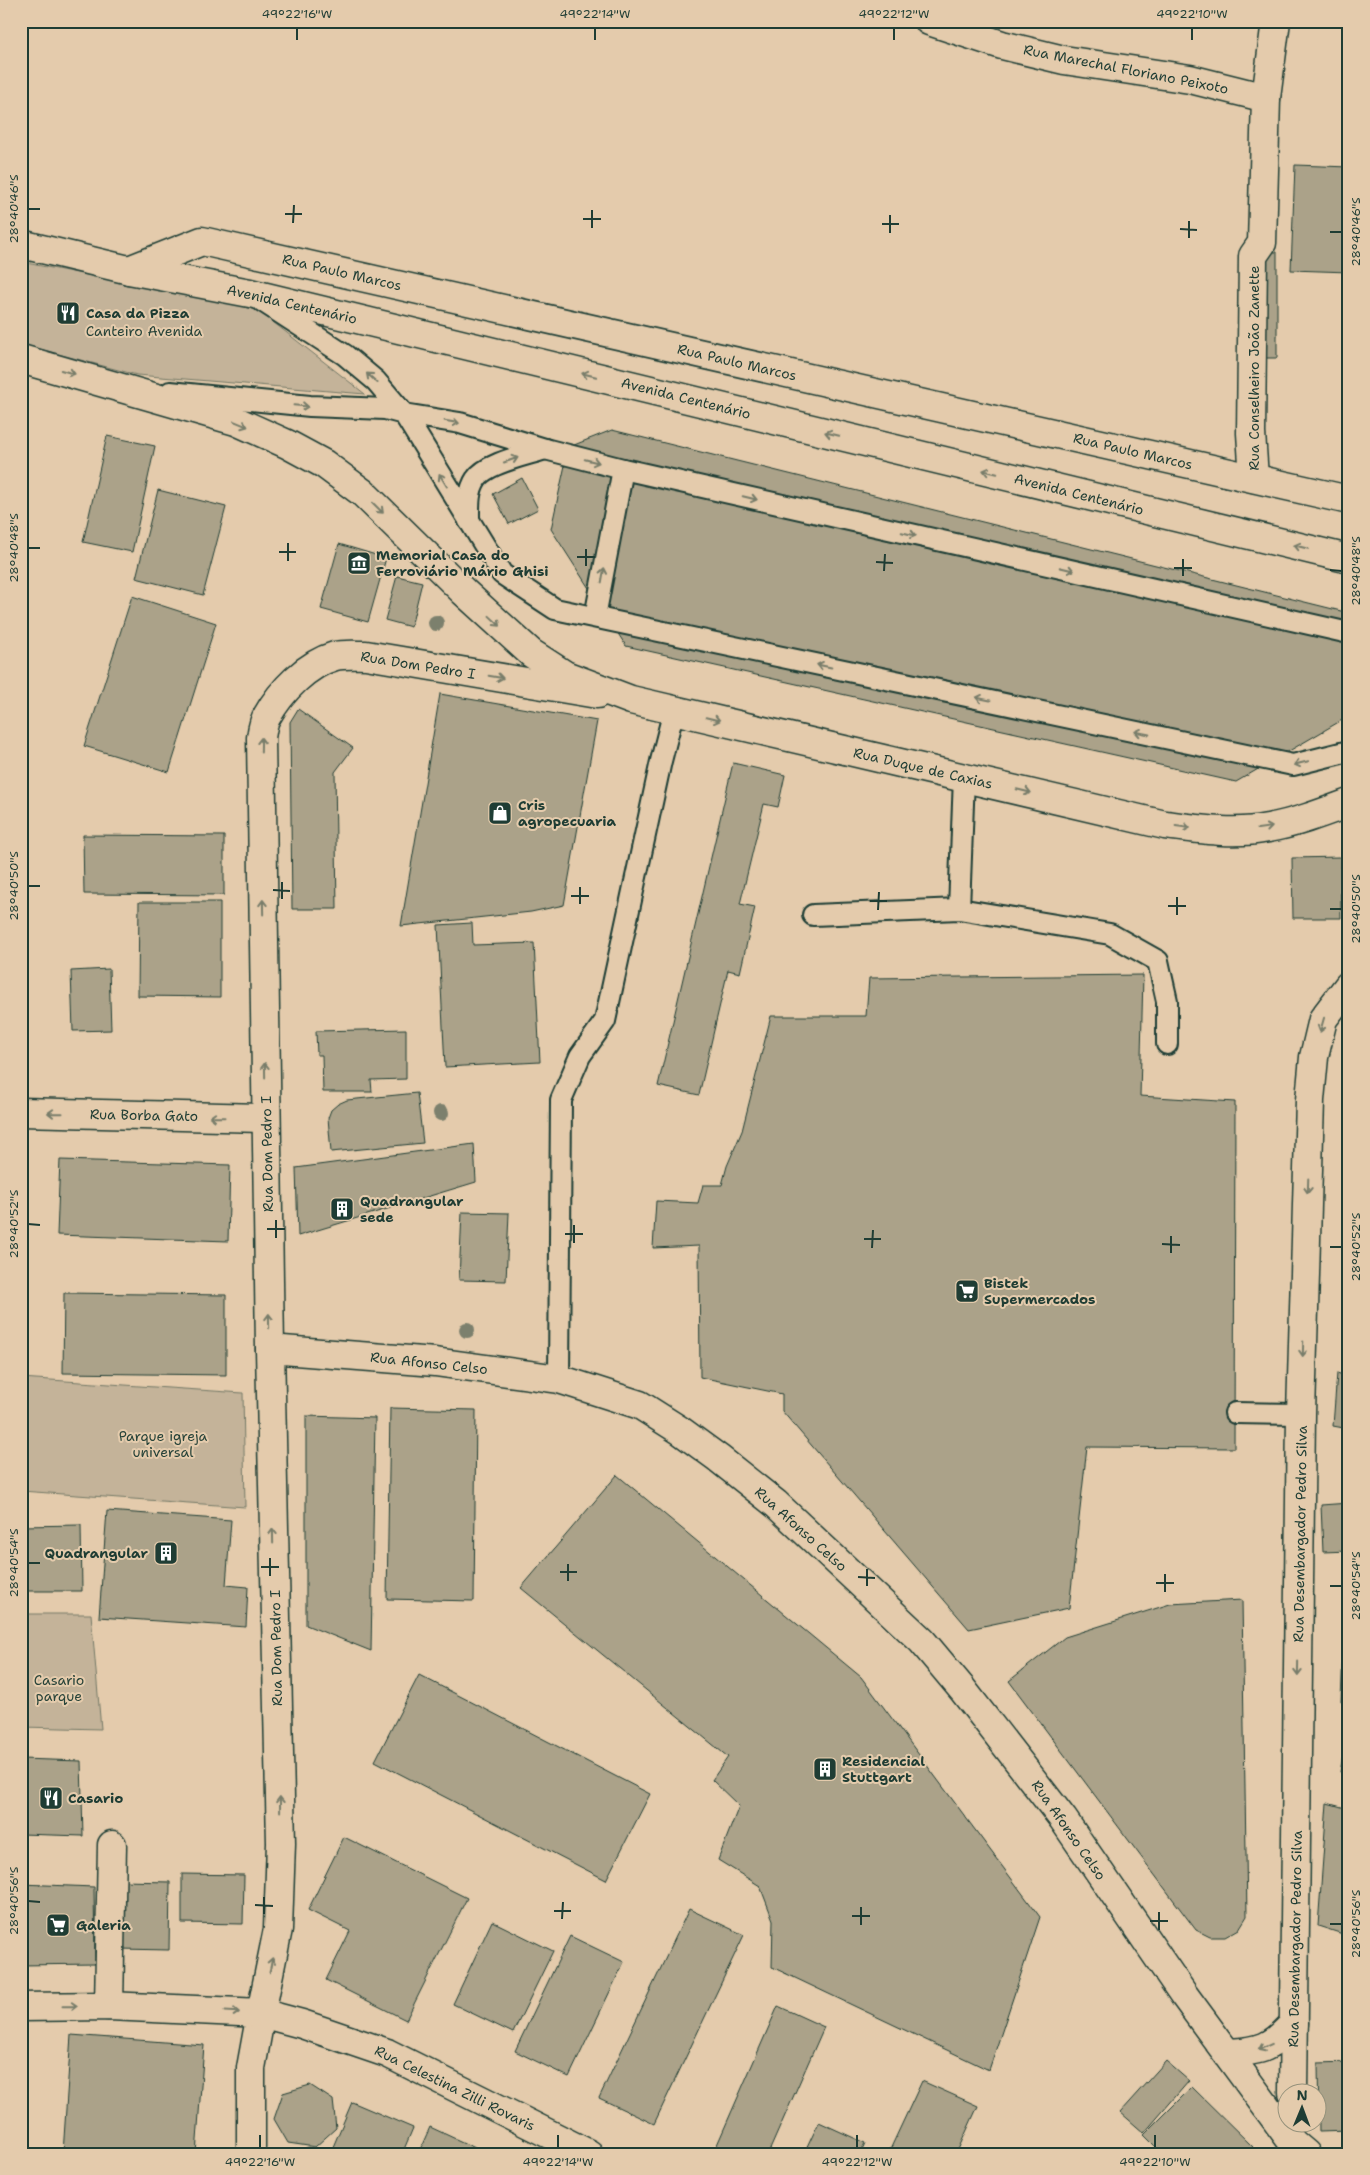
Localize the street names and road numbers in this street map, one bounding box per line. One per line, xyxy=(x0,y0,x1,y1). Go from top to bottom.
street label: Rua Marechal Floriano Peixoto xyxy=(1022,40,1230,98)
street label: Rua Paulo Marcos xyxy=(281,250,403,294)
street label: Rua Conselheiro João Zanette xyxy=(1245,265,1263,470)
street label: Avenida Centenário xyxy=(225,280,359,328)
street label: Rua Paulo Marcos xyxy=(676,340,798,384)
street label: Avenida Centenário xyxy=(619,373,753,423)
street label: Rua Paulo Marcos xyxy=(1072,429,1194,473)
street label: Avenida Centenário xyxy=(1012,469,1146,519)
street label: Rua Dom Pedro I xyxy=(359,647,477,683)
street label: Rua Duque de Caxias xyxy=(852,743,994,793)
street label: Rua Dom Pedro I xyxy=(257,1096,277,1212)
street label: Rua Borba Gato xyxy=(90,1105,198,1125)
street label: Rua Afonso Celso xyxy=(369,1348,489,1378)
street label: Rua Desembargador Pedro Silva xyxy=(1289,1425,1311,1643)
street label: Rua Afonso Celso xyxy=(751,1483,851,1575)
street label: Rua Dom Pedro I xyxy=(266,1590,286,1706)
street label: Rua Afonso Celso xyxy=(1028,1777,1110,1883)
street label: Rua Desembargador Pedro Silva xyxy=(1284,1830,1306,2048)
street label: Rua Celestina Zilli Rovaris xyxy=(372,2041,538,2135)

